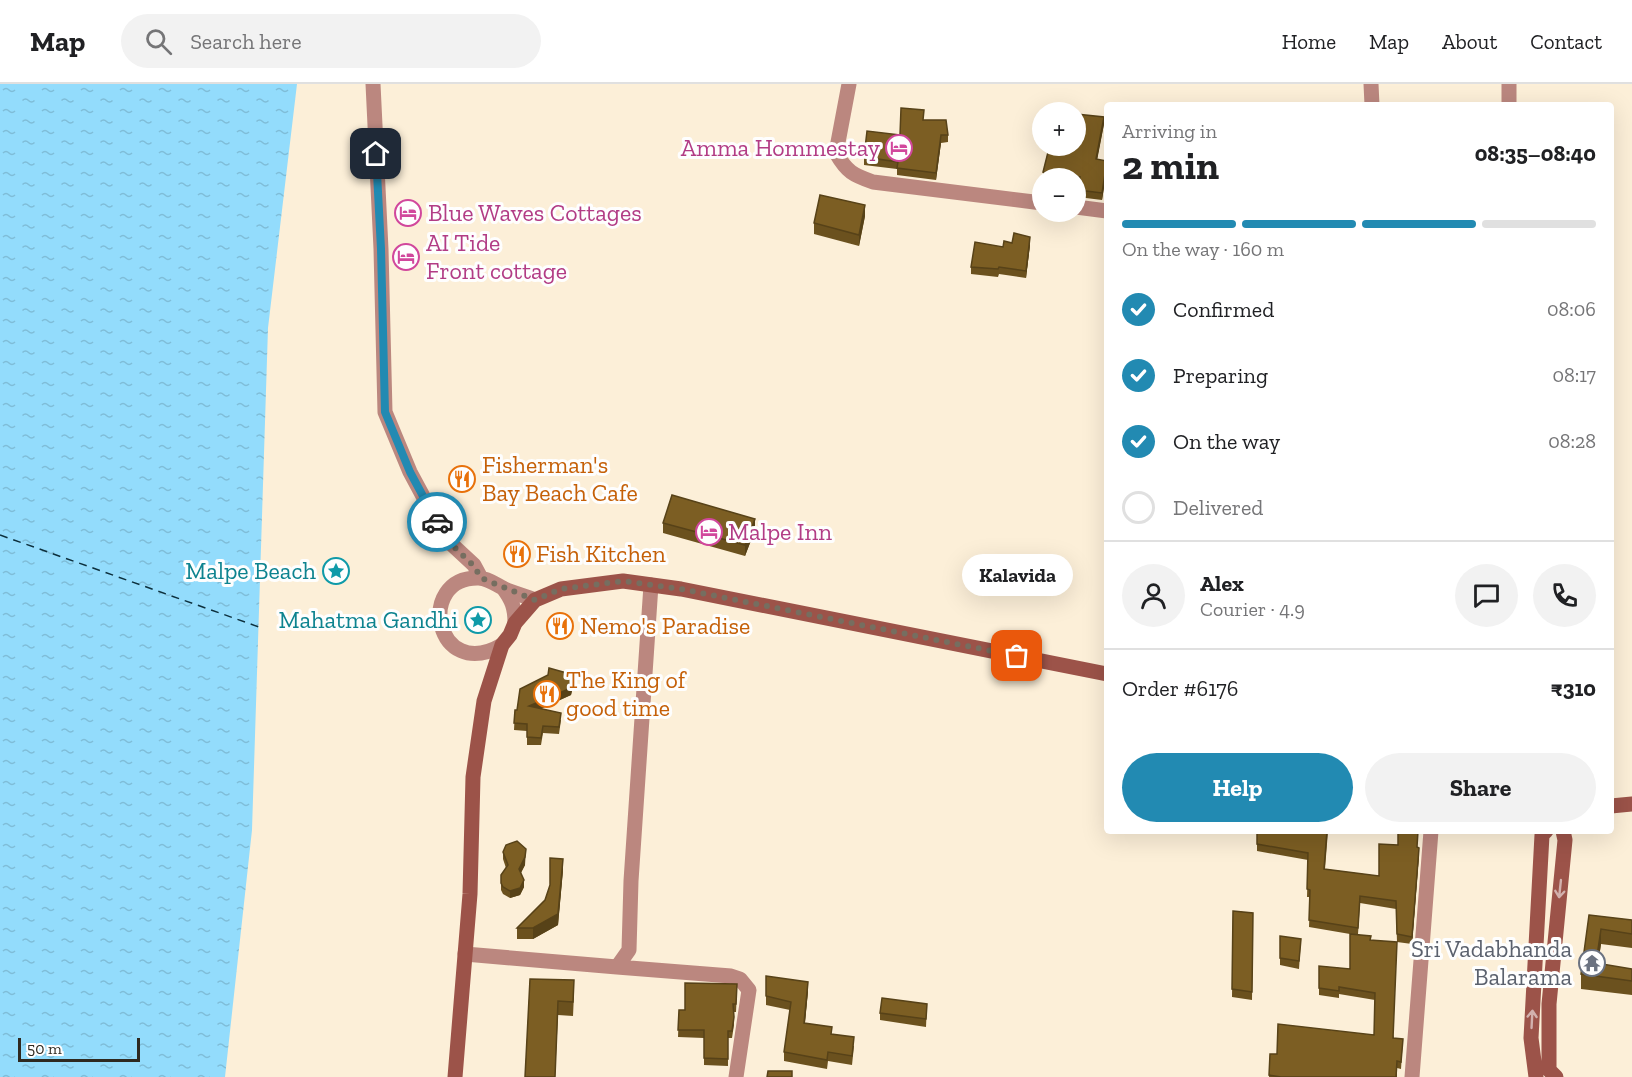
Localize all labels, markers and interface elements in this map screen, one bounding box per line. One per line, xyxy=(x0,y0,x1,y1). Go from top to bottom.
search box xyxy=(121,14,541,68)
text: Map xyxy=(30,25,85,58)
icon: search xyxy=(142,25,175,58)
text: Search here xyxy=(190,28,302,55)
text: Home xyxy=(1282,29,1336,54)
text: Map xyxy=(1369,29,1409,54)
text: About xyxy=(1442,29,1497,54)
text: Contact xyxy=(1530,29,1602,54)
map controls xyxy=(1032,102,1086,222)
button: + xyxy=(1032,102,1086,156)
text: Arriving in xyxy=(1122,119,1217,143)
pin xyxy=(350,128,401,179)
place label: Amma Hommestay xyxy=(681,133,881,162)
hotel icon: Amma Hommestay xyxy=(884,133,914,163)
icon: home xyxy=(359,137,392,170)
text: 08:35–08:40 xyxy=(1475,140,1596,167)
text: 2 min xyxy=(1122,142,1219,189)
button: − xyxy=(1032,168,1086,222)
hotel icon: Blue Waves Cottages xyxy=(393,198,423,228)
place label: Blue Waves Cottages xyxy=(428,198,642,227)
place label: AI Tide Front cottage xyxy=(426,228,567,285)
text: On the way · 160 m xyxy=(1122,237,1284,261)
hotel icon: AI Tide Front cottage xyxy=(391,242,421,272)
icon: check xyxy=(1122,293,1155,326)
text: Confirmed xyxy=(1173,296,1274,323)
text: 08:06 xyxy=(1547,297,1596,321)
icon: check xyxy=(1122,359,1155,392)
text: Preparing xyxy=(1173,362,1268,389)
text: 08:17 xyxy=(1552,363,1596,387)
icon: check xyxy=(1122,425,1155,458)
text: On the way xyxy=(1173,428,1280,455)
text: 08:28 xyxy=(1548,429,1596,453)
place label: Fisherman's Bay Beach Cafe xyxy=(482,450,638,507)
restaurant icon: Fisherman's Bay Beach Cafe xyxy=(447,464,477,494)
courier xyxy=(407,492,467,552)
text: Delivered xyxy=(1173,494,1263,521)
icon: car xyxy=(421,506,454,539)
hotel icon: Malpe Inn xyxy=(694,517,724,547)
place label: Malpe Inn xyxy=(728,517,832,546)
restaurant icon: Fish Kitchen xyxy=(502,539,532,569)
place label: Fish Kitchen xyxy=(536,539,666,568)
callout: Kalavida xyxy=(962,554,1072,596)
place label: Malpe Beach xyxy=(185,556,317,585)
place icon: Malpe Beach xyxy=(321,556,351,586)
text: Kalavida xyxy=(979,563,1056,587)
button: person xyxy=(1122,564,1185,627)
button: chat xyxy=(1455,564,1518,627)
button: phone xyxy=(1533,564,1596,627)
text: Alex xyxy=(1200,570,1244,597)
text: Courier · 4.9 xyxy=(1200,597,1305,621)
place label: Mahatma Gandhi xyxy=(279,605,458,634)
place icon: Mahatma Gandhi xyxy=(463,605,493,635)
restaurant icon: Nemo's Paradise xyxy=(545,611,575,641)
place label: Nemo's Paradise xyxy=(580,611,750,640)
pin xyxy=(991,630,1042,681)
icon: bag xyxy=(1000,639,1033,672)
place label: The King of good time xyxy=(566,665,688,722)
text: Order #6176 xyxy=(1122,675,1238,702)
text: ₹310 xyxy=(1551,675,1596,702)
restaurant icon: The King of good time xyxy=(532,679,562,709)
button: Help xyxy=(1122,753,1353,822)
button: Share xyxy=(1365,753,1596,822)
one-way arrow xyxy=(1554,879,1565,899)
place label: Sri Vadabhanda Balarama xyxy=(1411,934,1572,991)
temple icon: Sri Vadabhanda Balarama xyxy=(1577,948,1607,978)
one-way arrow xyxy=(1526,1009,1537,1029)
scale bar xyxy=(18,1035,140,1062)
text: 50 m xyxy=(27,1039,62,1058)

